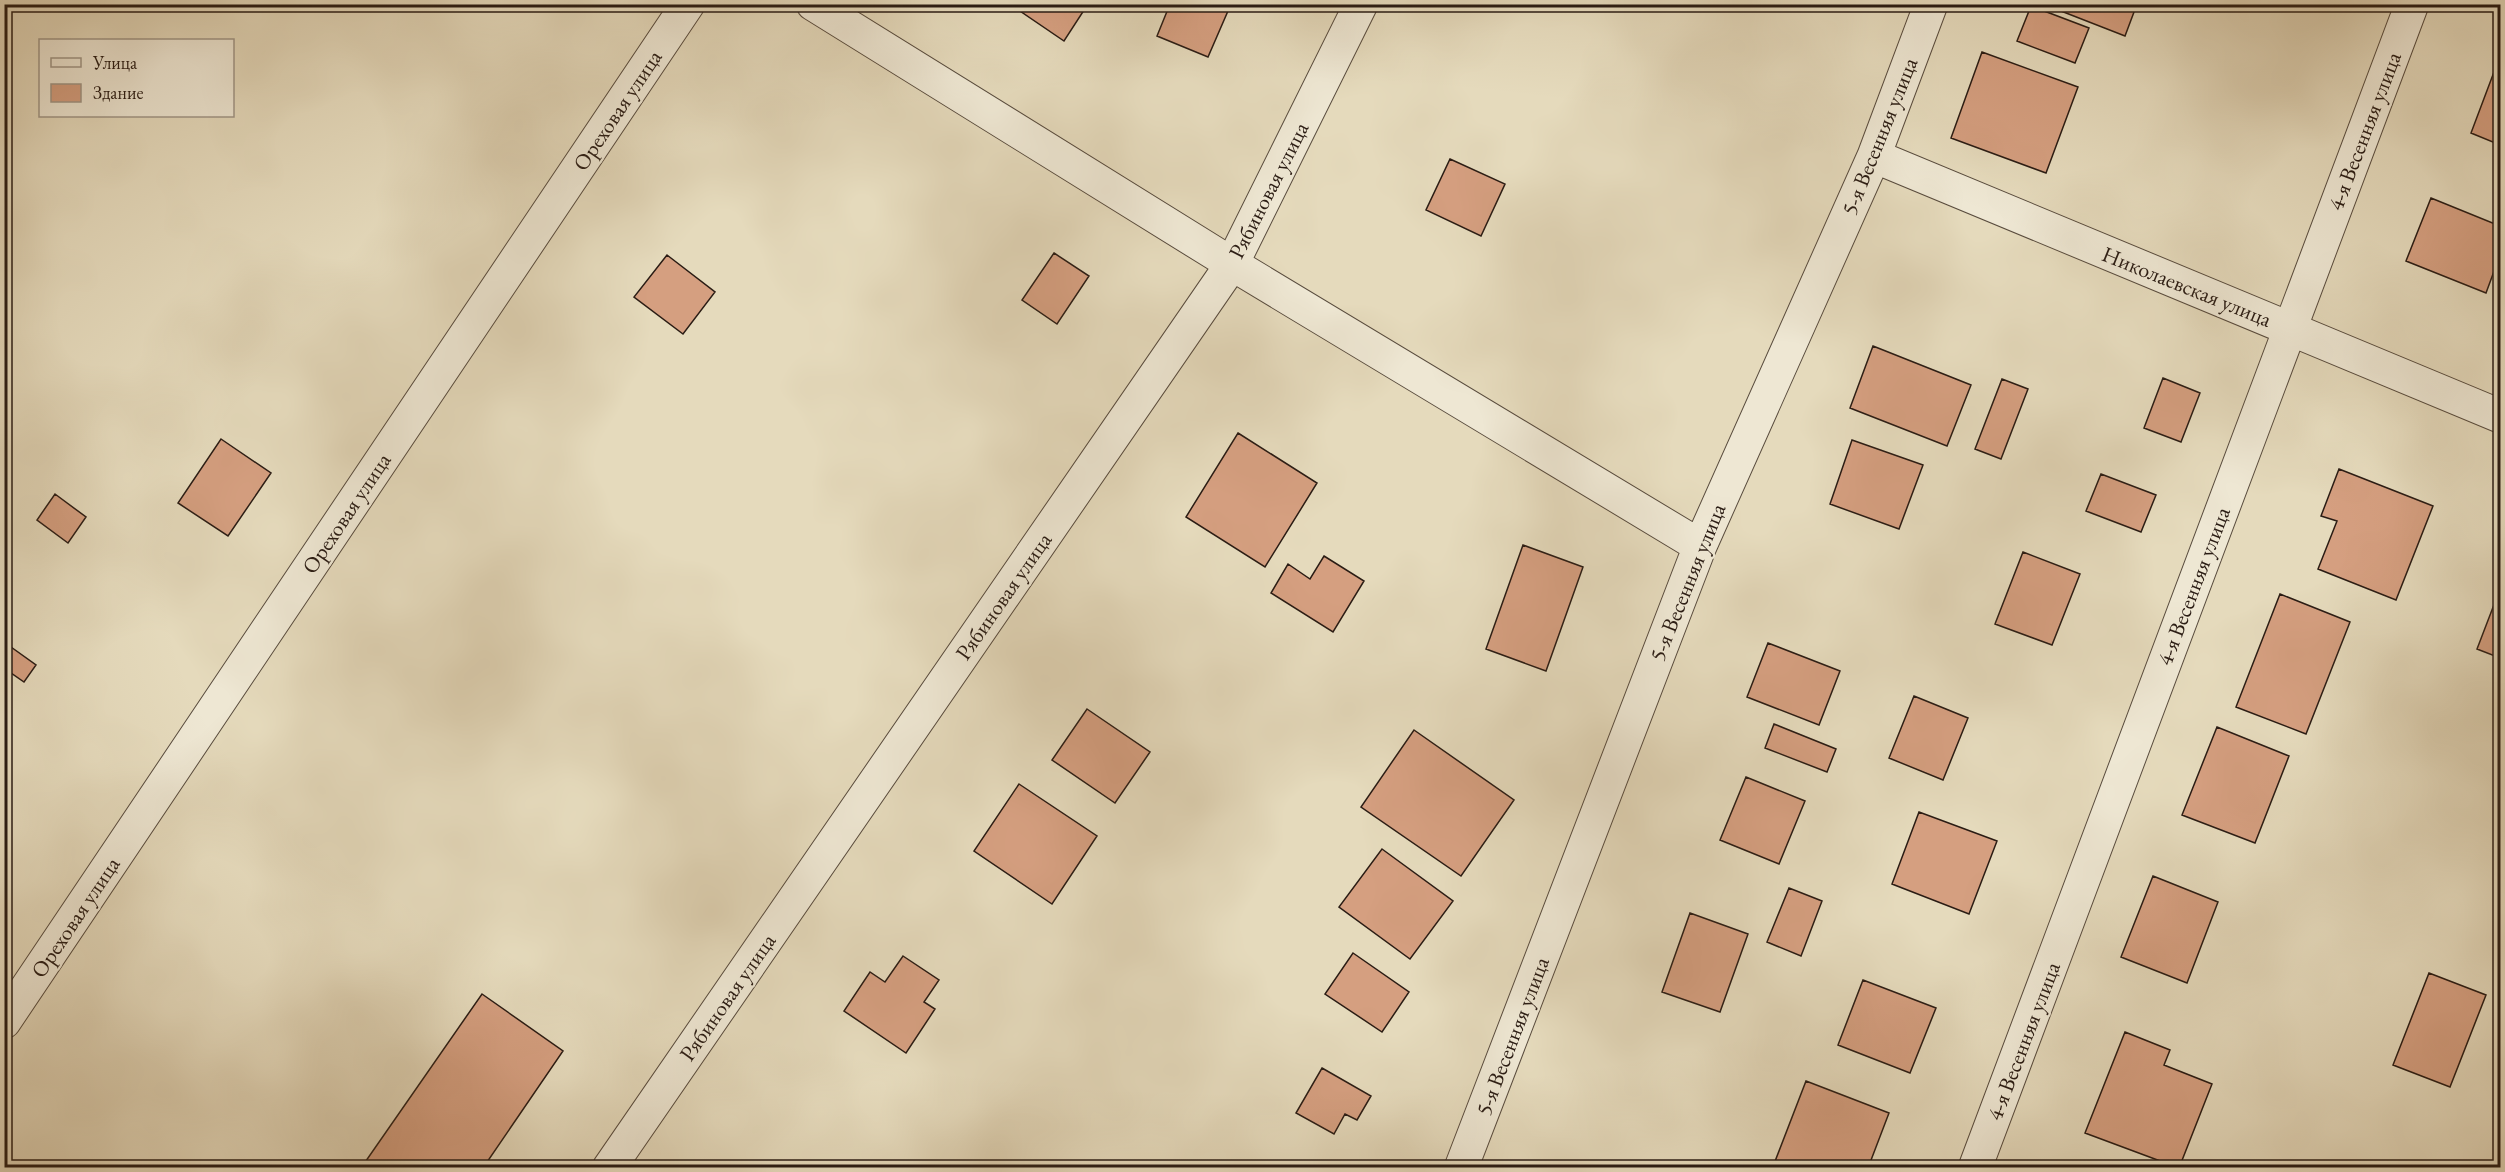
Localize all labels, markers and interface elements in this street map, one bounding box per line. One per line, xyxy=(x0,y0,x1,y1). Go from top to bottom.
legend xyxy=(39,39,234,117)
street label: Ореховая улица xyxy=(566,44,669,176)
street label: 4-я Весенняя улица xyxy=(2321,48,2408,215)
text: Улица xyxy=(92,51,138,74)
street label: 5-я Весенняя улица xyxy=(1835,53,1924,219)
text: Здание xyxy=(93,81,143,104)
street label: Рябиновая улица xyxy=(1222,117,1315,263)
street label: Николаевская улица xyxy=(2098,239,2276,334)
street label: Ореховая улица xyxy=(295,447,398,579)
street label: 5-я Весенняя улица xyxy=(1643,499,1732,665)
street label: 4-я Весенняя улица xyxy=(2150,503,2237,670)
street label: Рябиновая улица xyxy=(949,527,1058,666)
street label: Ореховая улица xyxy=(24,851,127,983)
street label: Рябиновая улица xyxy=(673,928,782,1067)
street label: 5-я Весенняя улица xyxy=(1469,953,1556,1120)
street label: 4-я Весенняя улица xyxy=(1980,958,2067,1125)

